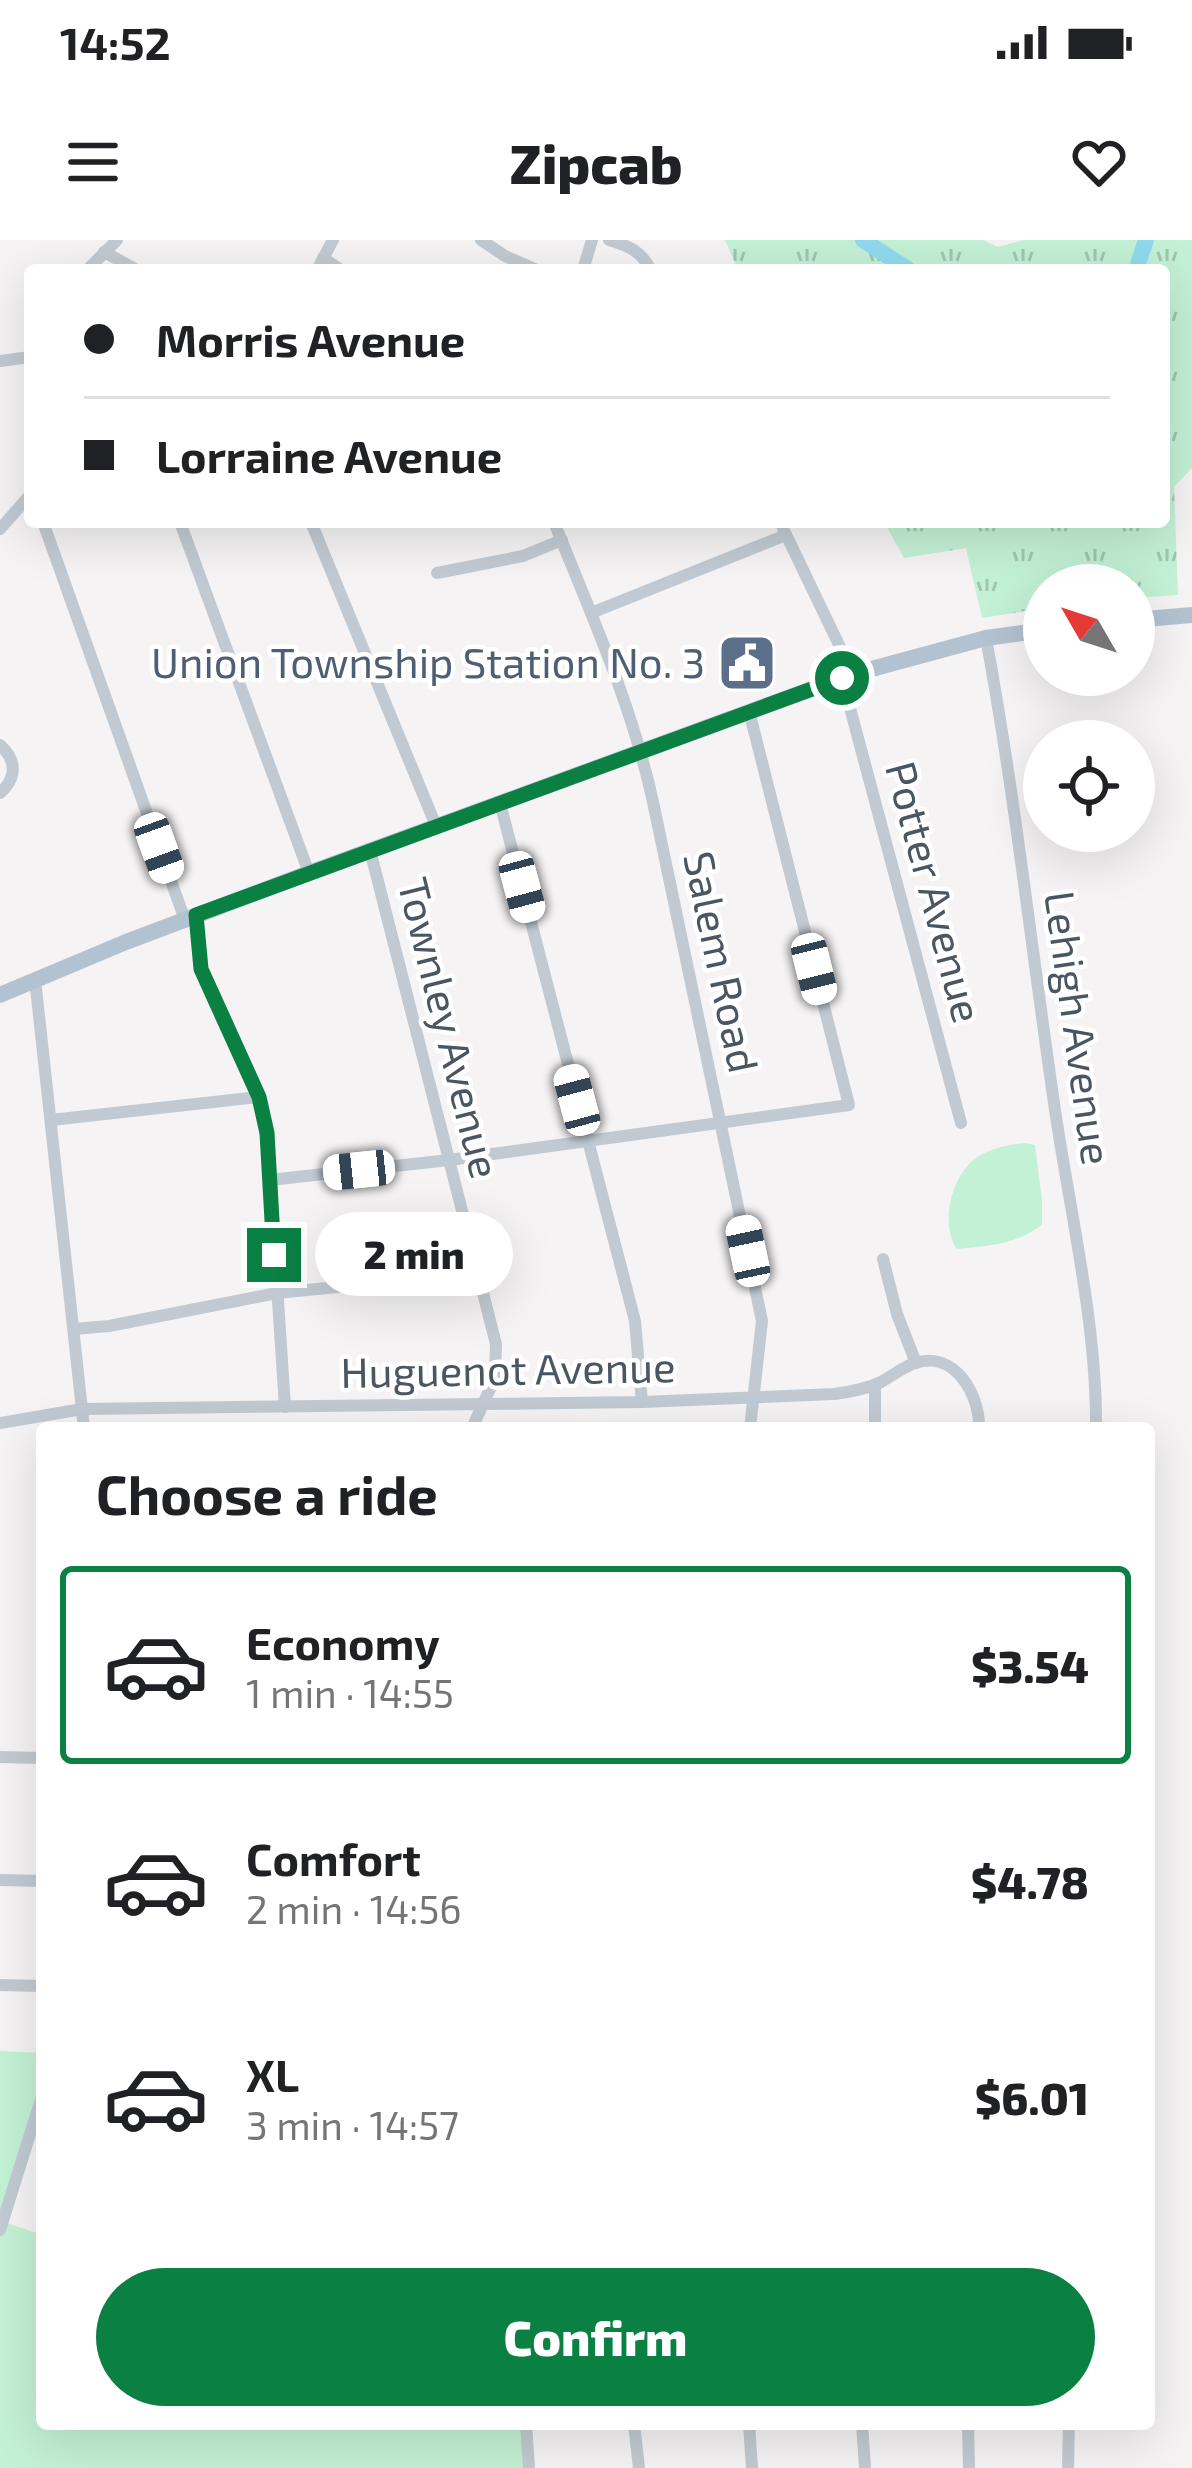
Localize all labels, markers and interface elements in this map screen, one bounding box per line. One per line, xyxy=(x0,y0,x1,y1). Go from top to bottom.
text: 14:52 xyxy=(60,15,171,69)
icon: menu xyxy=(60,129,126,195)
icon: heart xyxy=(1066,129,1132,195)
text: Zipcab xyxy=(509,130,683,195)
text: Morris Avenue xyxy=(156,312,465,366)
text: Lorraine Avenue xyxy=(156,428,502,482)
north arrow xyxy=(1023,564,1155,696)
map controls xyxy=(1023,564,1155,852)
public building icon: Union Township Station No. 3 xyxy=(716,632,778,694)
place label: Union Township Station No. 3 xyxy=(151,636,705,686)
route start xyxy=(815,651,869,705)
button: locate xyxy=(1023,720,1155,852)
street label: Potter Avenue xyxy=(877,756,995,1027)
car xyxy=(130,808,188,888)
street label: Salem Road xyxy=(675,847,771,1077)
car xyxy=(495,848,549,926)
street label: Townley Avenue xyxy=(389,872,512,1183)
street label: Lehigh Avenue xyxy=(1036,888,1124,1168)
car xyxy=(788,930,840,1008)
car xyxy=(550,1061,604,1139)
car xyxy=(321,1148,397,1192)
car xyxy=(723,1212,773,1290)
callout: 2 min xyxy=(316,1213,514,1297)
route end xyxy=(247,1228,301,1282)
text: 2 min xyxy=(363,1230,465,1277)
street label: Huguenot Avenue xyxy=(340,1340,676,1396)
text: Choose a ride xyxy=(96,1461,438,1526)
icon: car xyxy=(102,1611,210,1719)
text: Economy xyxy=(246,1615,440,1669)
text: $3.54 xyxy=(971,1638,1089,1692)
text: 1 min · 14:55 xyxy=(246,1669,454,1716)
icon: car xyxy=(102,1827,210,1935)
text: Comfort xyxy=(246,1831,421,1885)
text: $4.78 xyxy=(971,1854,1089,1908)
text: 2 min · 14:56 xyxy=(246,1885,462,1932)
icon: car xyxy=(102,2043,210,2151)
text: XL xyxy=(246,2047,299,2101)
text: $6.01 xyxy=(975,2070,1089,2124)
text: 3 min · 14:57 xyxy=(246,2101,459,2148)
button: Confirm xyxy=(96,2268,1095,2406)

